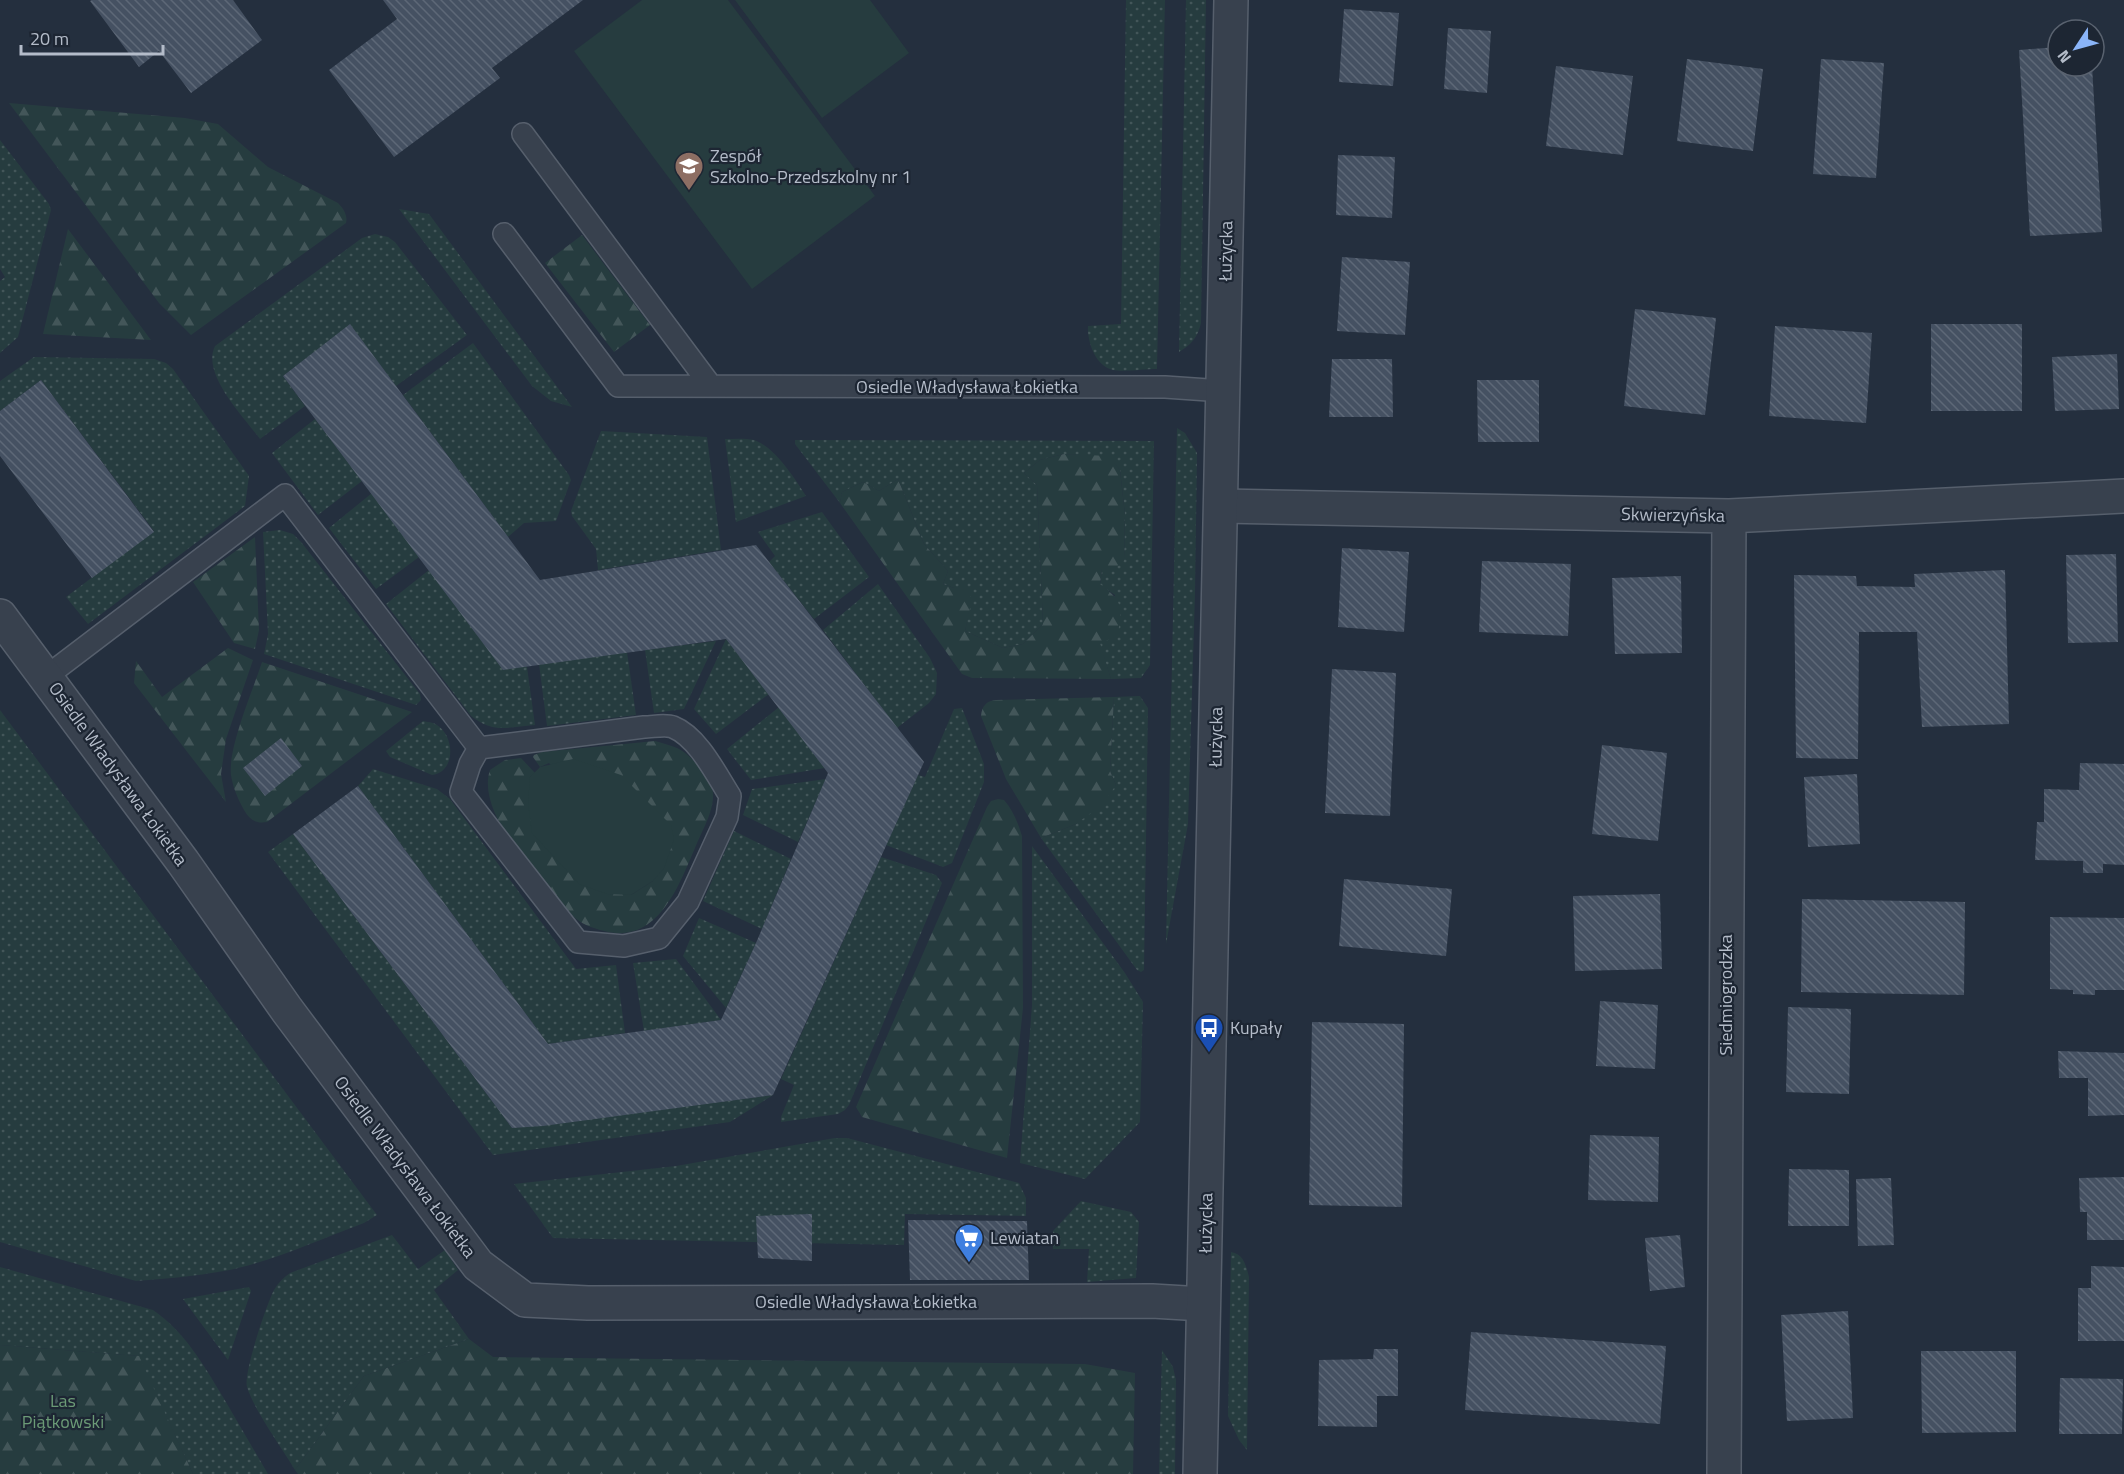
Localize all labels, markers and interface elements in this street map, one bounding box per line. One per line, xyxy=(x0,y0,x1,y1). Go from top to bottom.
scale bar xyxy=(21,18,164,56)
north arrow xyxy=(2046,18,2106,78)
text: 20 m xyxy=(30,25,69,52)
text: N xyxy=(2051,45,2077,68)
place label: Zespół Szkolno-Przedszkolny nr 1 xyxy=(710,142,911,190)
school or university icon: Zespół Szkolno-Przedszkolny nr 1 xyxy=(673,150,705,192)
street label: Łużycka xyxy=(1211,221,1240,282)
street label: Osiedle Władysława Łokietka xyxy=(856,373,1078,400)
street label: Skwierzyńska xyxy=(1621,500,1725,529)
street label: Osiedle Władysława Łokietka xyxy=(42,676,195,871)
street label: Łużycka xyxy=(1201,707,1230,768)
street label: Siedmiogrodzka xyxy=(1712,935,1739,1055)
bus stop icon: Kupały xyxy=(1193,1012,1225,1054)
place label: Kupały xyxy=(1230,1014,1283,1041)
street label: Osiedle Władysława Łokietka xyxy=(328,1070,483,1263)
street label: Łużycka xyxy=(1191,1193,1220,1254)
supermarket icon: Lewiatan xyxy=(953,1222,985,1264)
place label: Lewiatan xyxy=(990,1224,1059,1251)
street label: Osiedle Władysława Łokietka xyxy=(755,1288,977,1315)
park label: Las Piątkowski xyxy=(22,1387,104,1435)

